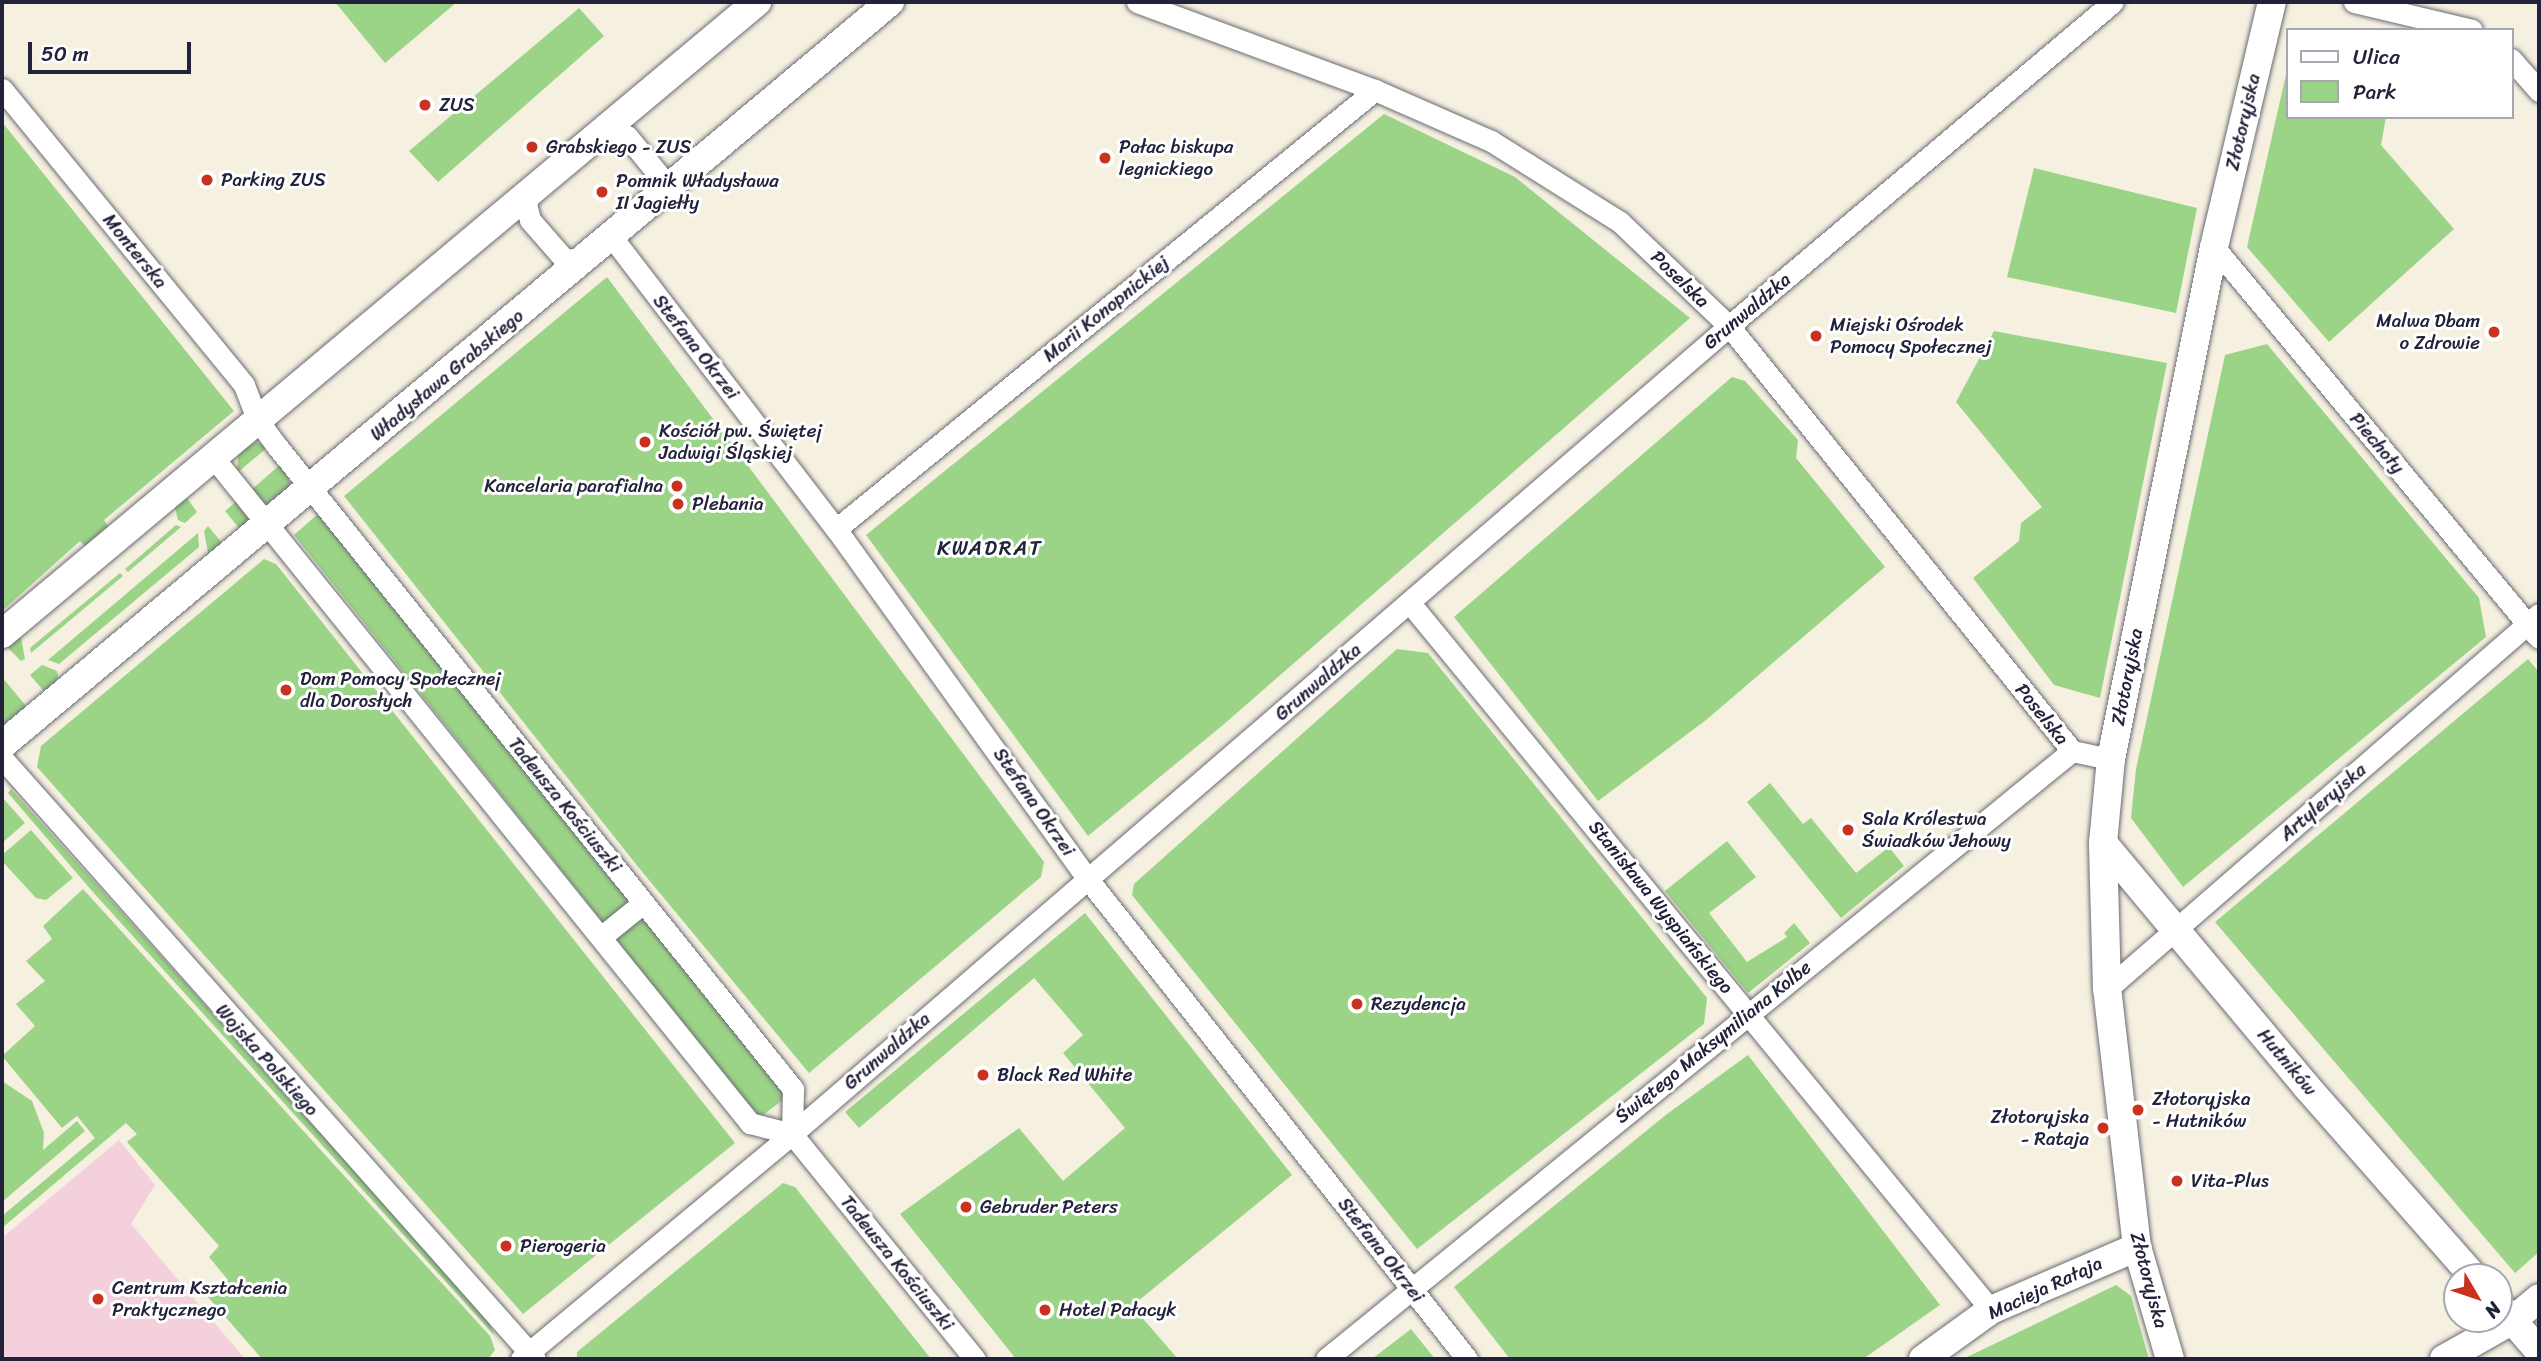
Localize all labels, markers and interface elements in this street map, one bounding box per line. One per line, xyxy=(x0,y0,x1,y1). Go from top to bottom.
scale bar xyxy=(32,28,194,72)
legend xyxy=(2286,28,2513,119)
text: 50 m xyxy=(41,35,89,73)
text: Ulica xyxy=(2353,38,2400,76)
street label: Złotoryjska xyxy=(2221,71,2265,173)
text: Park xyxy=(2353,73,2396,111)
place label: ZUS xyxy=(439,94,475,116)
marker: ZUS xyxy=(417,97,433,113)
place label: Grabskiego - ZUS xyxy=(546,136,691,158)
place label: Pałac biskupa legnickiego xyxy=(1119,136,1235,180)
marker: Grabskiego - ZUS xyxy=(524,139,540,155)
marker: Pałac biskupa legnickiego xyxy=(1097,150,1113,166)
place label: Parking ZUS xyxy=(221,169,326,191)
place label: Pomnik Władysława II Jagiełły xyxy=(616,170,779,214)
marker: Parking ZUS xyxy=(199,172,215,188)
marker: Pomnik Władysława II Jagiełły xyxy=(594,184,610,200)
street label: Monterska xyxy=(98,209,172,293)
street label: Poselska xyxy=(1646,246,1714,312)
street label: Marii Konopnickiej xyxy=(1039,251,1173,367)
street label: Grunwaldzka xyxy=(1699,268,1795,354)
street label: Stefana Okrzei xyxy=(648,290,744,404)
street label: Władysława Grabskiego xyxy=(366,304,528,446)
place label: Malwa Dbam o Zdrowie xyxy=(2376,310,2480,354)
place label: Miejski Ośrodek Pomocy Społecznej xyxy=(1830,314,1991,358)
marker: Malwa Dbam o Zdrowie xyxy=(2486,324,2502,340)
marker: Miejski Ośrodek Pomocy Społecznej xyxy=(1808,328,1824,344)
street label: Piechoty xyxy=(2345,408,2409,478)
place label: Kościół pw. Świętej Jadwigi Śląskiej xyxy=(659,420,822,464)
marker: Kościół pw. Świętej Jadwigi Śląskiej xyxy=(637,434,653,450)
place label: Kancelaria parafialna xyxy=(484,475,663,497)
marker: Kancelaria parafialna xyxy=(669,478,685,494)
place label: Plebania xyxy=(692,493,763,515)
marker: Plebania xyxy=(670,496,686,512)
district label: KWADRAT xyxy=(937,535,1043,561)
street label: Złotoryjska xyxy=(2106,626,2148,728)
street label: Grunwaldzka xyxy=(1270,638,1366,726)
place label: Dom Pomocy Społecznej dla Dorosłych xyxy=(300,668,502,712)
street label: Poselska xyxy=(2010,679,2074,749)
marker: Dom Pomocy Społecznej dla Dorosłych xyxy=(278,682,294,698)
street label: Tadeusza Kościuszki xyxy=(503,732,627,878)
street label: Stefana Okrzei xyxy=(988,744,1080,860)
street label: Artyleryjska xyxy=(2275,758,2371,846)
place label: Sala Królestwa Świadków Jehowy xyxy=(1862,808,2011,852)
street label: Stanisława Wyspiańskiego xyxy=(1584,815,1738,999)
marker: Sala Królestwa Świadków Jehowy xyxy=(1840,822,1856,838)
street label: Świętego Maksymiliana Kolbe xyxy=(1610,955,1816,1129)
place label: Rezydencja xyxy=(1371,993,1466,1015)
marker: Rezydencja xyxy=(1349,996,1365,1012)
street label: Wojska Polskiego xyxy=(211,999,323,1121)
street label: Grunwaldzka xyxy=(839,1007,935,1095)
street label: Hutników xyxy=(2252,1024,2322,1100)
place label: Black Red White xyxy=(997,1064,1133,1086)
marker: Black Red White xyxy=(975,1067,991,1083)
place label: Złotoryjska - Hutników xyxy=(2152,1088,2250,1132)
marker: Złotoryjska - Hutników xyxy=(2130,1102,2146,1118)
place label: Złotoryjska - Rataja xyxy=(1991,1106,2089,1150)
marker: Złotoryjska - Rataja xyxy=(2095,1120,2111,1136)
place label: Vita-Plus xyxy=(2191,1170,2269,1192)
marker: Vita-Plus xyxy=(2169,1173,2185,1189)
street label: Tadeusza Kościuszki xyxy=(835,1190,959,1336)
street label: Stefana Okrzei xyxy=(1333,1193,1429,1307)
place label: Gebruder Peters xyxy=(980,1196,1117,1218)
marker: Gebruder Peters xyxy=(958,1199,974,1215)
street label: Złotoryjska xyxy=(2125,1229,2173,1331)
place label: Pierogeria xyxy=(520,1235,606,1257)
marker: Pierogeria xyxy=(498,1238,514,1254)
street label: Macieja Rataja xyxy=(1984,1251,2106,1325)
north arrow xyxy=(2443,1263,2513,1333)
place label: Centrum Kształcenia Praktycznego xyxy=(112,1277,287,1321)
marker: Centrum Kształcenia Praktycznego xyxy=(90,1291,106,1307)
text: N xyxy=(2476,1295,2510,1326)
place label: Hotel Pałacyk xyxy=(1059,1299,1177,1321)
marker: Hotel Pałacyk xyxy=(1037,1302,1053,1318)

